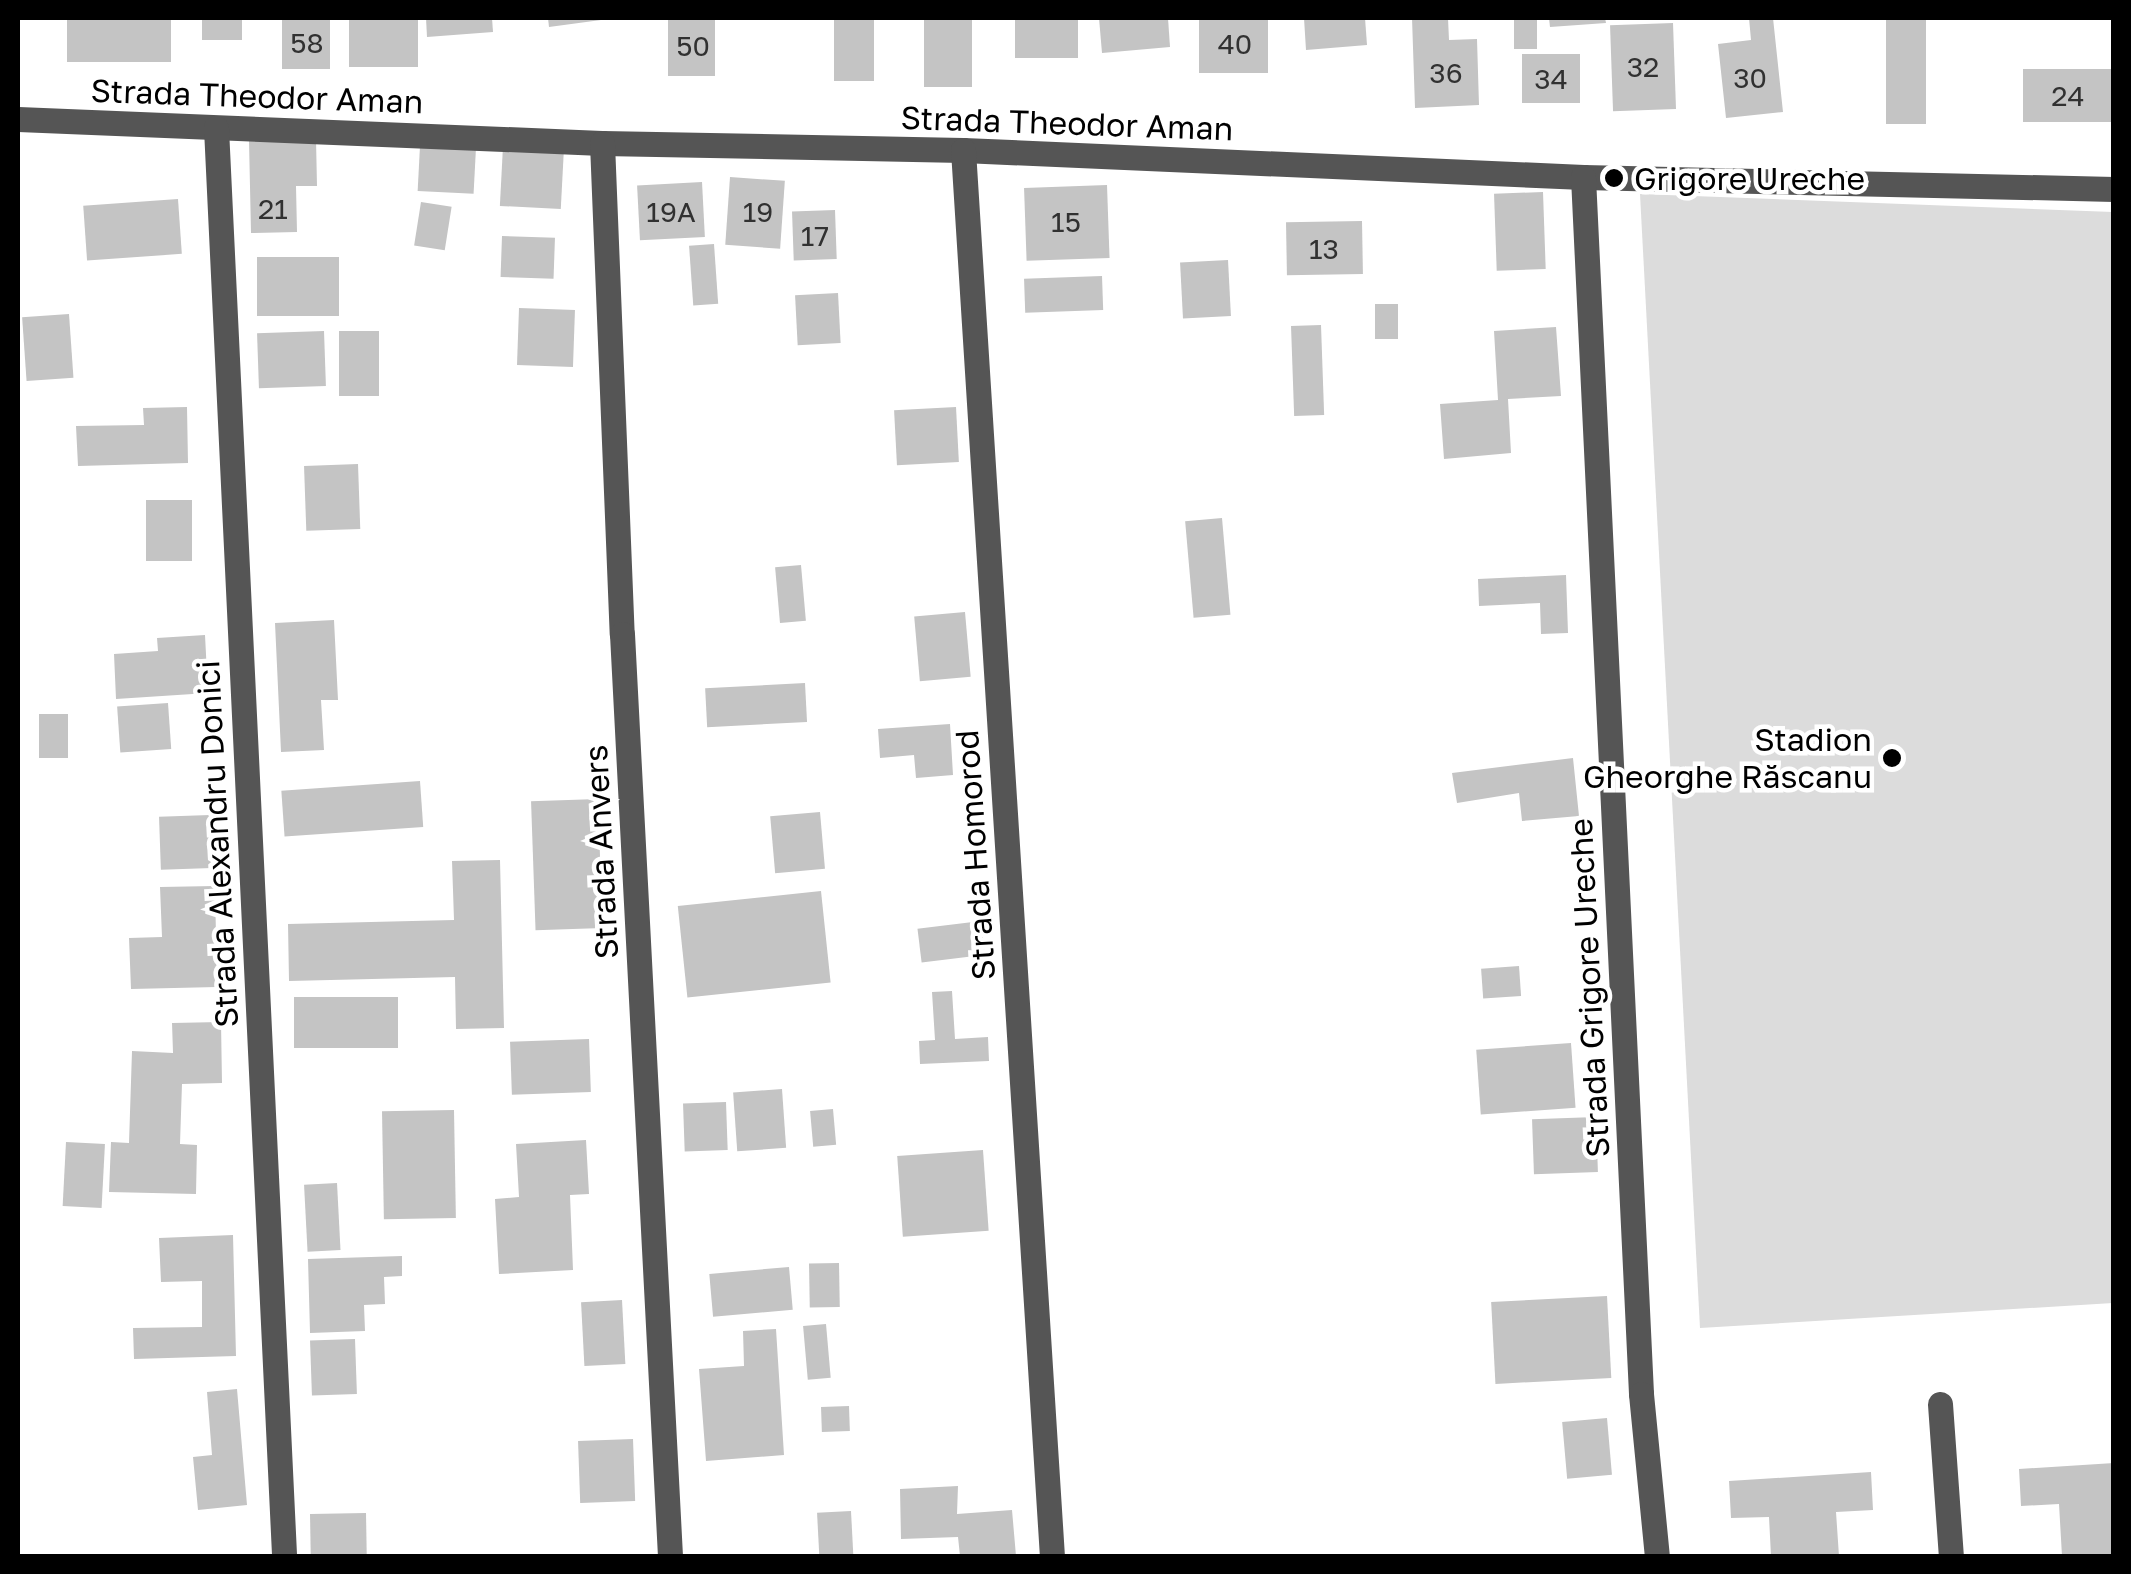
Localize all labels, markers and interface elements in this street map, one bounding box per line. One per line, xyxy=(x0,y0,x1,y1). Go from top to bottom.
house number: 58 xyxy=(290,26,324,60)
house number: 40 xyxy=(1218,27,1252,61)
house number: 50 xyxy=(676,29,710,63)
house number: 32 xyxy=(1627,50,1659,84)
house number: 36 xyxy=(1429,56,1463,90)
house number: 30 xyxy=(1733,61,1767,95)
house number: 34 xyxy=(1534,62,1568,96)
street label: Strada Theodor Aman xyxy=(90,71,424,121)
house number: 24 xyxy=(2051,79,2085,113)
street label: Strada Theodor Aman xyxy=(900,98,1234,148)
place label: Grigore Ureche xyxy=(1634,159,1865,197)
marker: Grigore Ureche xyxy=(1603,167,1625,189)
house number: 21 xyxy=(258,192,288,226)
house number: 19A xyxy=(646,195,696,229)
house number: 19 xyxy=(743,195,773,229)
house number: 15 xyxy=(1051,205,1081,239)
house number: 17 xyxy=(801,219,829,253)
house number: 13 xyxy=(1309,232,1339,266)
street label: Strada Alexandru Donici xyxy=(188,659,246,1029)
place label: Stadion Gheorghe Răscanu xyxy=(1583,721,1872,796)
street label: Strada Homorod xyxy=(947,729,1003,981)
street label: Strada Anvers xyxy=(576,744,626,960)
marker: Stadion Gheorghe Răscanu xyxy=(1881,747,1903,769)
street label: Strada Grigore Ureche xyxy=(1561,817,1617,1159)

